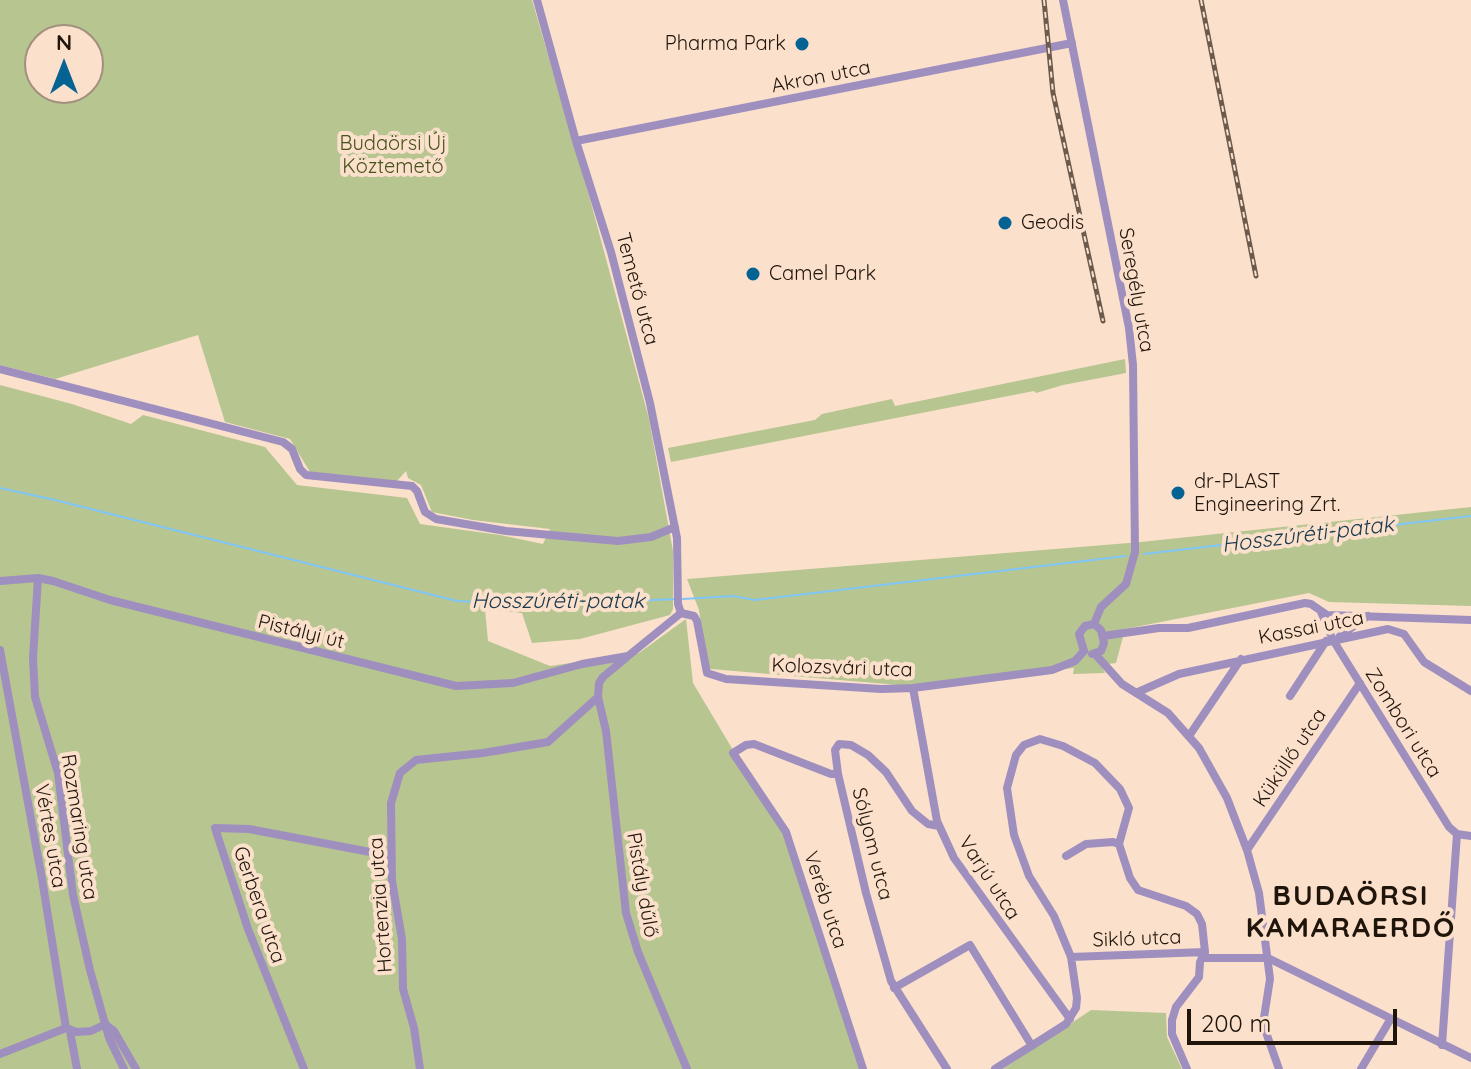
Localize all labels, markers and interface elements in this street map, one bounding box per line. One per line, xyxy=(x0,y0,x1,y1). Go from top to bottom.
north arrow xyxy=(24,24,104,104)
text: N xyxy=(56,28,72,56)
place label: Pharma Park xyxy=(665,32,786,56)
marker: Pharma Park xyxy=(793,35,811,53)
street label: Akron utca xyxy=(769,56,873,98)
park label: Budaörsi Új Köztemető xyxy=(339,132,447,179)
place label: Geodis xyxy=(1021,211,1084,235)
marker: Geodis xyxy=(996,214,1014,232)
street label: Seregély utca xyxy=(1113,226,1159,354)
street label: Temető utca xyxy=(610,230,664,348)
place label: Camel Park xyxy=(769,262,876,286)
marker: Camel Park xyxy=(744,265,762,283)
place label: dr-PLAST Engineering Zrt. xyxy=(1194,470,1340,517)
marker: dr-PLAST Engineering Zrt. xyxy=(1169,484,1187,502)
water label: Hosszúréti-patak xyxy=(1220,511,1396,559)
water label: Hosszúréti-patak xyxy=(471,588,645,614)
street label: Kassai utca xyxy=(1256,606,1366,650)
street label: Pistályi út xyxy=(255,610,347,654)
street label: Kolozsvári utca xyxy=(771,654,913,682)
street label: Zombori utca xyxy=(1360,664,1446,782)
street label: Küküllő utca xyxy=(1248,704,1332,812)
street label: Rozmaring utca xyxy=(56,752,102,902)
street label: Vértes utca xyxy=(29,782,71,890)
street label: Sólyom utca xyxy=(846,785,898,903)
street label: Pistály dűlő xyxy=(621,831,663,939)
street label: Varjú utca xyxy=(953,831,1025,925)
street label: Hortenzia utca xyxy=(364,836,398,974)
street label: Gerbera utca xyxy=(228,843,290,967)
street label: Veréb utca xyxy=(798,848,852,952)
district label: BUDAÖRSI KAMARAERDŐ xyxy=(1246,880,1456,946)
street label: Sikló utca xyxy=(1092,925,1182,953)
scale bar xyxy=(1191,993,1401,1043)
text: 200 m xyxy=(1201,1008,1271,1038)

